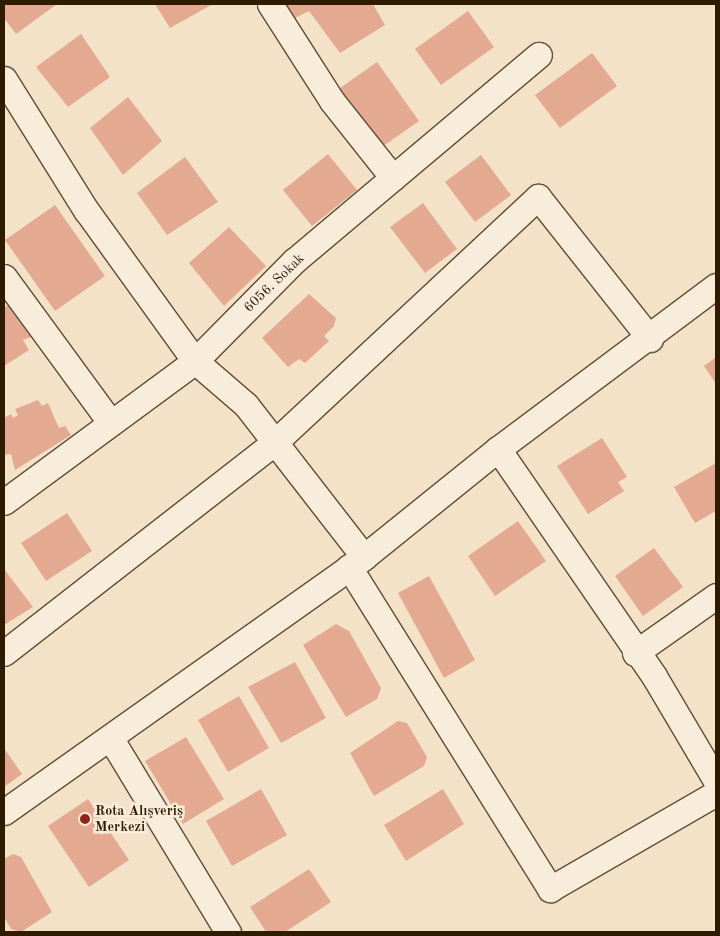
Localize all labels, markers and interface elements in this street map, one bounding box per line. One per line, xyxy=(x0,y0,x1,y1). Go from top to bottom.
street label: 6056. Sokak xyxy=(240,250,308,316)
place label: Rota Alışveriş Merkezi xyxy=(95,803,183,836)
marker: Rota Alışveriş Merkezi xyxy=(79,813,91,825)

